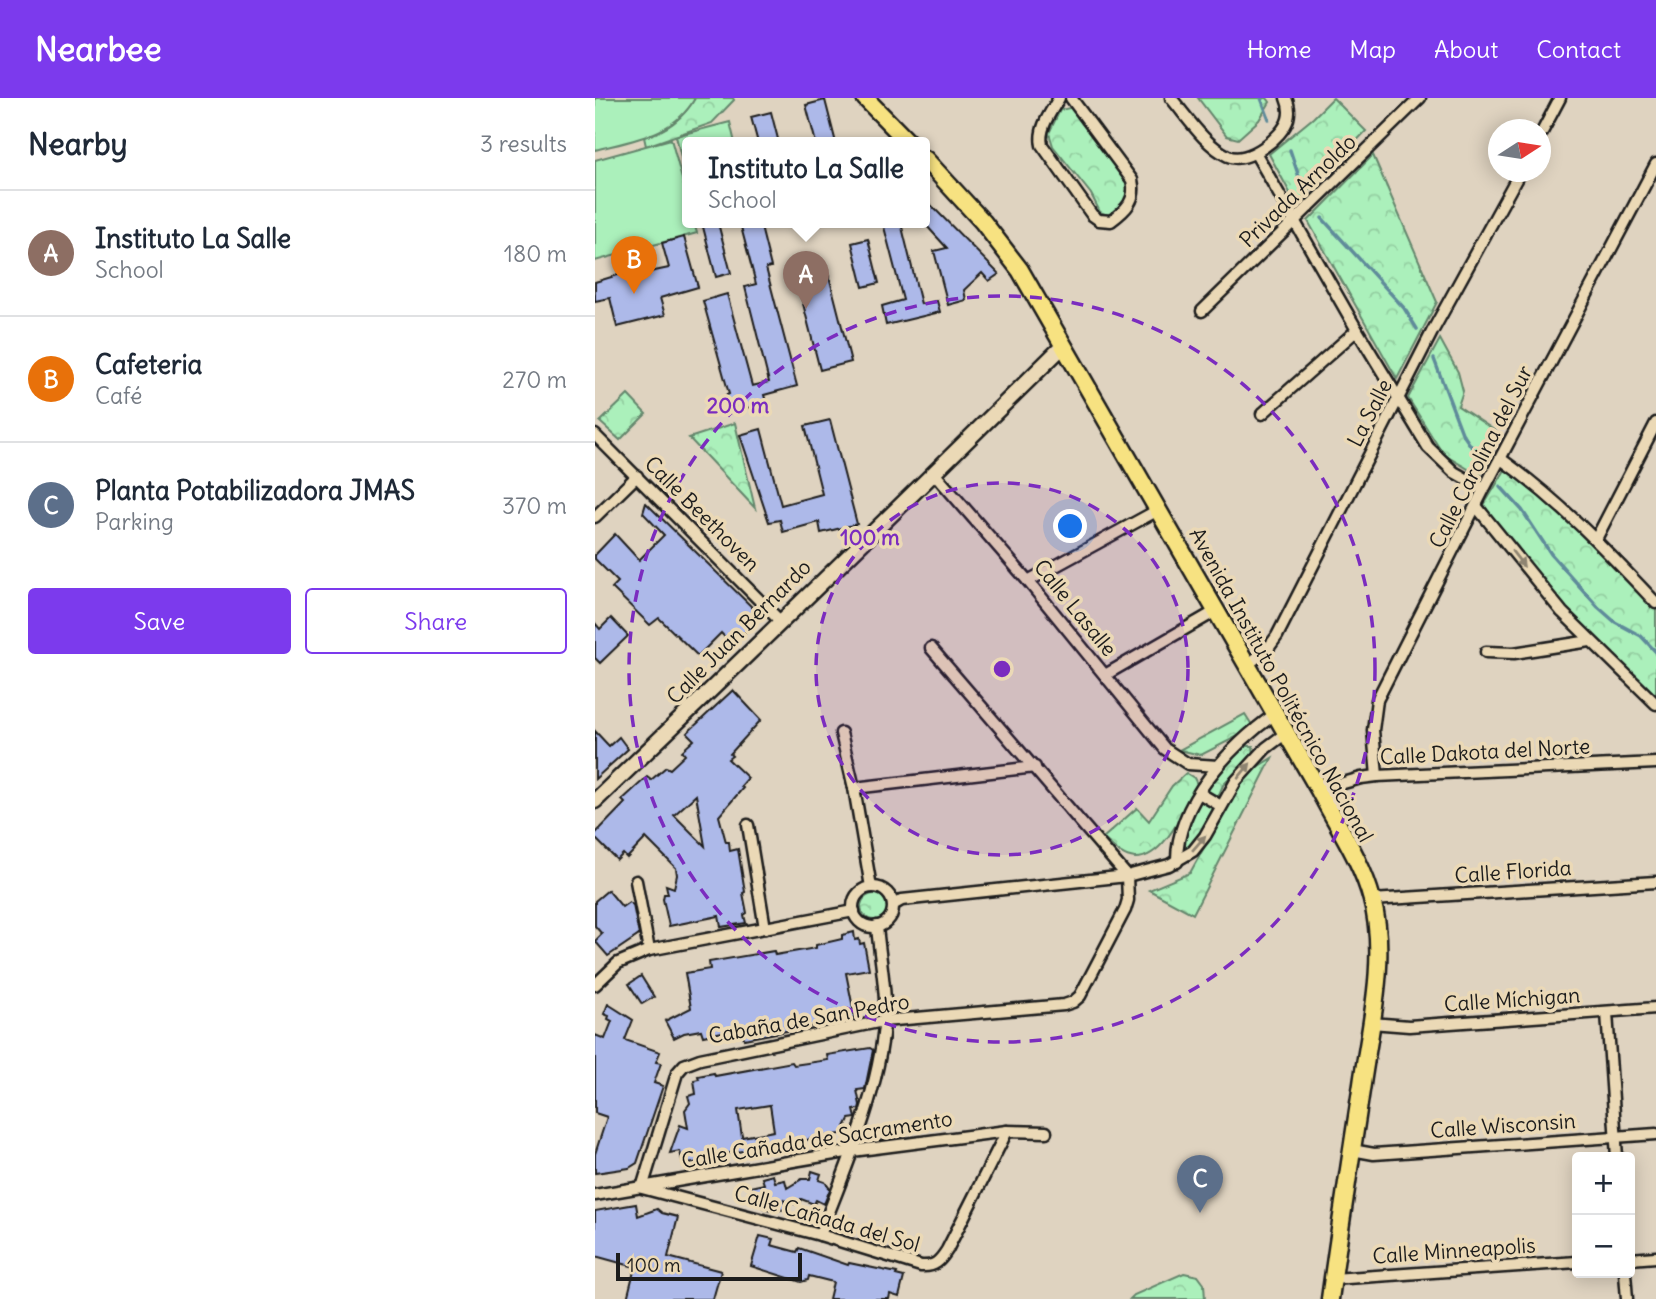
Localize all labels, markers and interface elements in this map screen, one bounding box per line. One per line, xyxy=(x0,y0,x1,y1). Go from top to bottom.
text: Nearbee xyxy=(35,28,161,70)
text: Home xyxy=(1247,34,1311,64)
text: Map xyxy=(1349,34,1396,64)
text: About xyxy=(1434,34,1498,64)
text: Contact xyxy=(1536,34,1621,64)
north arrow xyxy=(1488,119,1551,182)
text: Nearby xyxy=(28,125,128,163)
street label: Privada Arnoldo xyxy=(1234,128,1362,253)
text: 3 results xyxy=(480,129,567,158)
popup xyxy=(682,137,930,228)
text: Instituto La Salle xyxy=(708,152,904,185)
text: School xyxy=(708,185,777,214)
text: Instituto La Salle xyxy=(95,222,291,255)
pin: B xyxy=(611,236,657,294)
text: A xyxy=(44,239,58,268)
text: 180 m xyxy=(504,239,567,268)
pin: A xyxy=(783,251,829,309)
text: School xyxy=(95,255,164,284)
text: Cafeteria xyxy=(95,348,202,381)
street label: Calle Carolina del Sur xyxy=(1423,360,1539,553)
text: B xyxy=(43,365,59,394)
text: 270 m xyxy=(502,365,567,394)
street label: La Salle xyxy=(1341,374,1398,451)
text: Café xyxy=(95,381,142,410)
text: 200 m xyxy=(707,392,770,419)
street label: Calle Beethoven xyxy=(639,450,766,577)
text: Planta Potabilizadora JMAS xyxy=(95,474,415,507)
text: C xyxy=(43,491,59,520)
text: 370 m xyxy=(502,491,567,520)
text: Parking xyxy=(95,507,174,536)
your location xyxy=(1053,509,1087,543)
street label: Avenida Instituto Politécnico Nacional xyxy=(1183,523,1379,847)
text: 100 m xyxy=(840,524,900,551)
one-way arrow xyxy=(1511,550,1526,568)
street label: Calle Juan Bernardo xyxy=(661,554,817,710)
street label: Calle Lasalle xyxy=(1028,554,1123,662)
button: Save xyxy=(28,588,291,654)
button: Share xyxy=(305,588,567,654)
centre of rings xyxy=(990,657,1014,681)
street label: Calle Dakota del Norte xyxy=(1379,733,1591,770)
one-way arrow xyxy=(1237,763,1252,781)
one-way arrow xyxy=(1191,834,1207,852)
street label: Calle Florida xyxy=(1453,854,1572,889)
street label: Calle Míchigan xyxy=(1443,981,1581,1018)
street label: Cabaña de San Pedro xyxy=(706,988,911,1049)
street label: Calle Cañada de Sacramento xyxy=(679,1105,954,1174)
street label: Calle Wisconsin xyxy=(1429,1107,1577,1144)
map controls xyxy=(1572,1152,1635,1278)
button: + xyxy=(1572,1152,1635,1215)
pin: C xyxy=(1177,1155,1223,1213)
street label: Calle Cañada del Sol xyxy=(731,1179,923,1258)
button: − xyxy=(1572,1215,1635,1278)
street label: Calle Minneapolis xyxy=(1372,1231,1536,1270)
scale bar xyxy=(616,1250,801,1282)
text: 100 m xyxy=(627,1253,681,1277)

